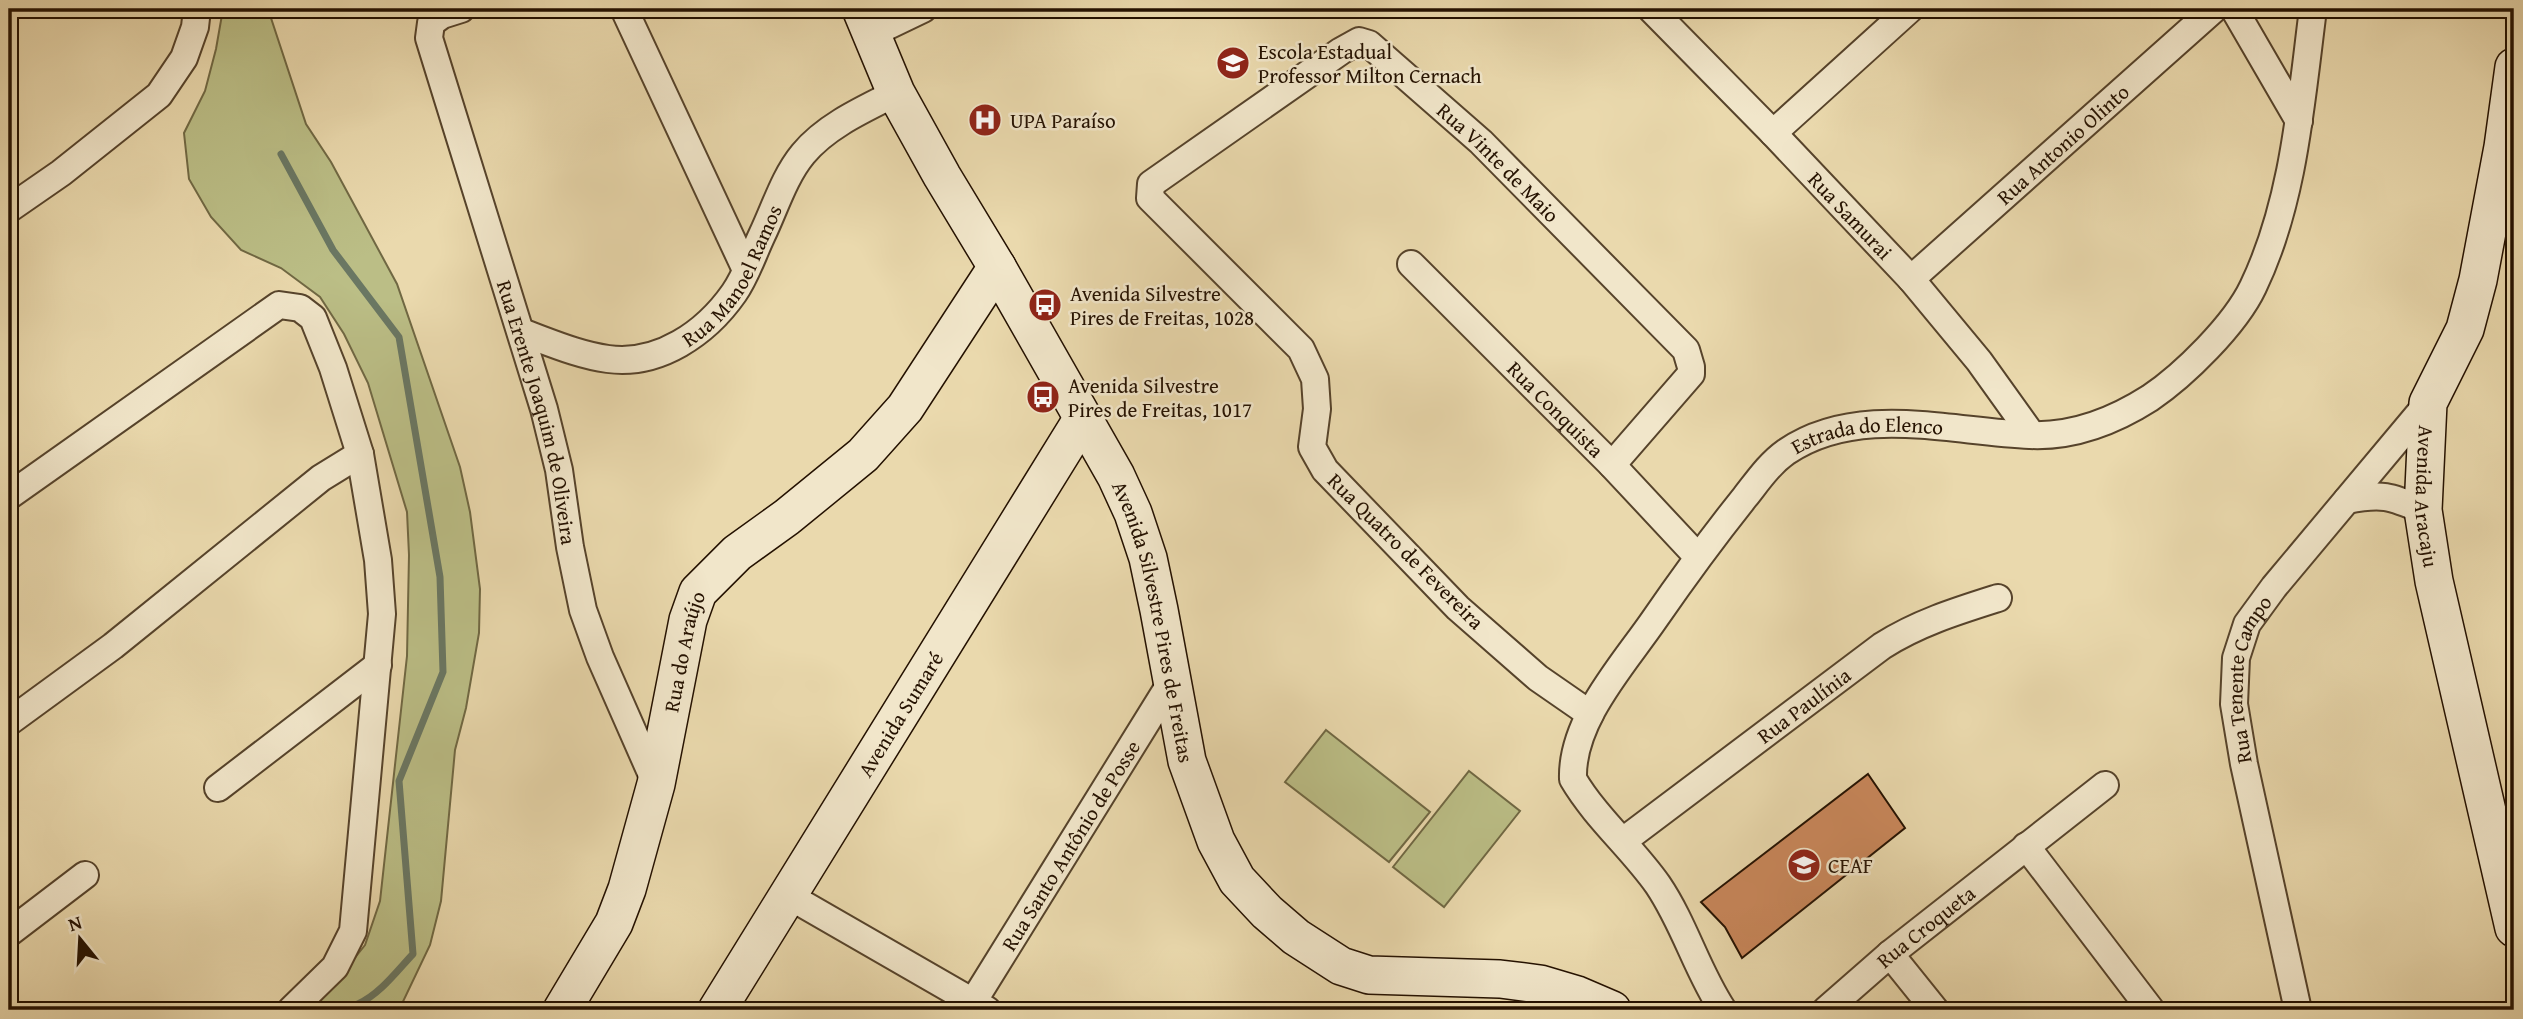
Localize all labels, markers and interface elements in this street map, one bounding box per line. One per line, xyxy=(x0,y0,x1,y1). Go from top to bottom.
place label: Escola Estadual Professor Milton Cernach xyxy=(1258,36,1482,91)
school or university icon: Escola Estadual Professor Milton Cernach xyxy=(1214,44,1252,82)
street label: Rua Antonio Olinto xyxy=(1989,76,2136,211)
street label: Rua Vinte de Maio xyxy=(1430,95,1567,229)
hospital icon: UPA Paraíso xyxy=(966,101,1004,139)
place label: UPA Paraíso xyxy=(1010,105,1116,136)
street label: Rua Samurai xyxy=(1801,164,1900,266)
street label: Rua Manoel Ramos xyxy=(675,200,789,354)
street label: Rua Erente Joaquim de Oliveira xyxy=(489,276,585,547)
place label: Avenida Silvestre Pires de Freitas, 1028 xyxy=(1070,278,1254,333)
bus stop icon: Avenida Silvestre Pires de Freitas, 1028 xyxy=(1026,286,1064,324)
street label: Rua Conquista xyxy=(1500,353,1612,465)
place label: Avenida Silvestre Pires de Freitas, 1017 xyxy=(1068,370,1252,425)
bus stop icon: Avenida Silvestre Pires de Freitas, 1017 xyxy=(1024,378,1062,416)
street label: Estrada do Elenco xyxy=(1785,408,1945,461)
street label: Avenida Aracaju xyxy=(2407,425,2447,570)
street label: Rua Quatro de Fevereira xyxy=(1321,466,1491,636)
street label: Avenida Silvestre Pires de Freitas xyxy=(1105,475,1202,765)
street label: Rua do Araújo xyxy=(655,587,713,715)
street label: Rua Tenente Campo xyxy=(2218,588,2279,766)
street label: Avenida Sumaré xyxy=(849,645,951,783)
street label: Rua Paulínia xyxy=(1750,660,1857,751)
street label: Rua Santo Antônio de Posse xyxy=(993,734,1147,956)
school or university icon: CEAF xyxy=(1785,846,1823,884)
place label: CEAF xyxy=(1828,850,1873,881)
street label: Rua Croqueta xyxy=(1869,877,1981,975)
north arrow xyxy=(46,904,116,974)
text: N xyxy=(64,907,85,938)

